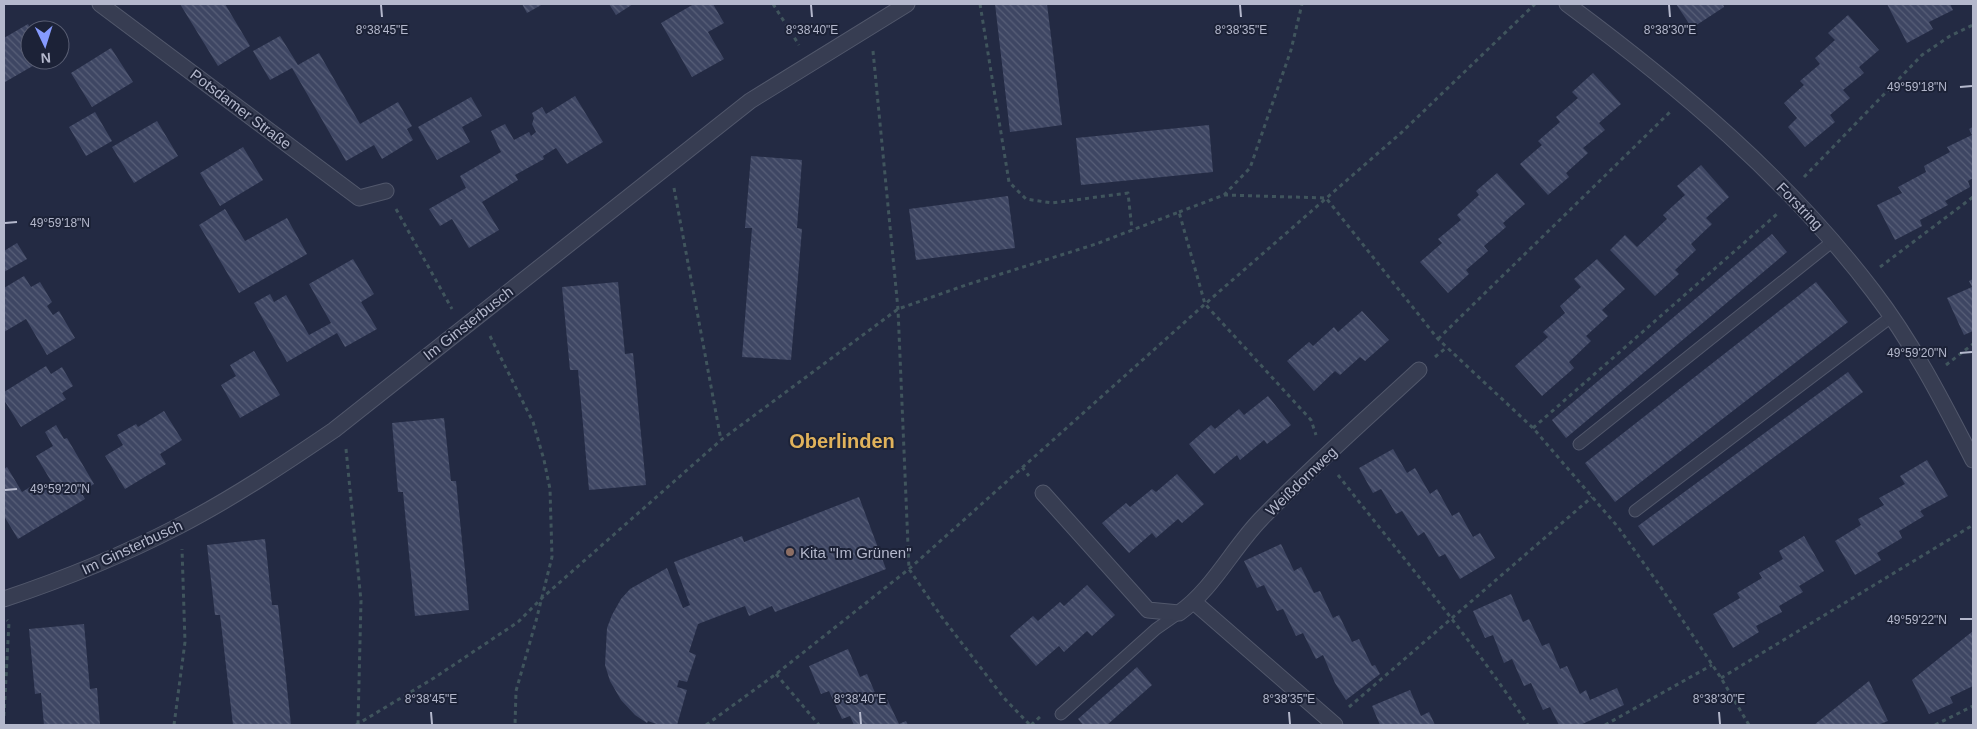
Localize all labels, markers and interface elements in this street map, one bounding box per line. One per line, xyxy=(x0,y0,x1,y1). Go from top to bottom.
north arrow xyxy=(20,20,70,70)
text: 8°38'45"E xyxy=(356,23,408,37)
text: 8°38'40"E xyxy=(786,23,838,37)
text: 8°38'35"E xyxy=(1215,23,1267,37)
text: 8°38'30"E xyxy=(1644,23,1696,37)
text: N xyxy=(40,50,52,66)
street label: Potsdamer Straße xyxy=(187,66,295,152)
text: 49°59'18"N xyxy=(1887,80,1947,94)
street label: Forstring xyxy=(1773,179,1827,233)
text: 49°59'18"N xyxy=(30,216,90,230)
street label: Im Ginsterbusch xyxy=(420,283,516,363)
text: 49°59'20"N xyxy=(1887,346,1947,360)
district label: Oberlinden xyxy=(789,430,895,452)
street label: Weißdornweg xyxy=(1262,443,1340,519)
text: 49°59'20"N xyxy=(30,482,90,496)
street label: Im Ginsterbusch xyxy=(79,516,185,578)
place label: Kita "Im Grünen" xyxy=(800,544,912,561)
marker: Kita "Im Grünen" xyxy=(784,546,796,558)
text: 49°59'22"N xyxy=(1887,613,1947,627)
text: 8°38'45"E xyxy=(405,692,457,706)
text: 8°38'40"E xyxy=(834,692,886,706)
text: 8°38'35"E xyxy=(1263,692,1315,706)
text: 8°38'30"E xyxy=(1693,692,1745,706)

